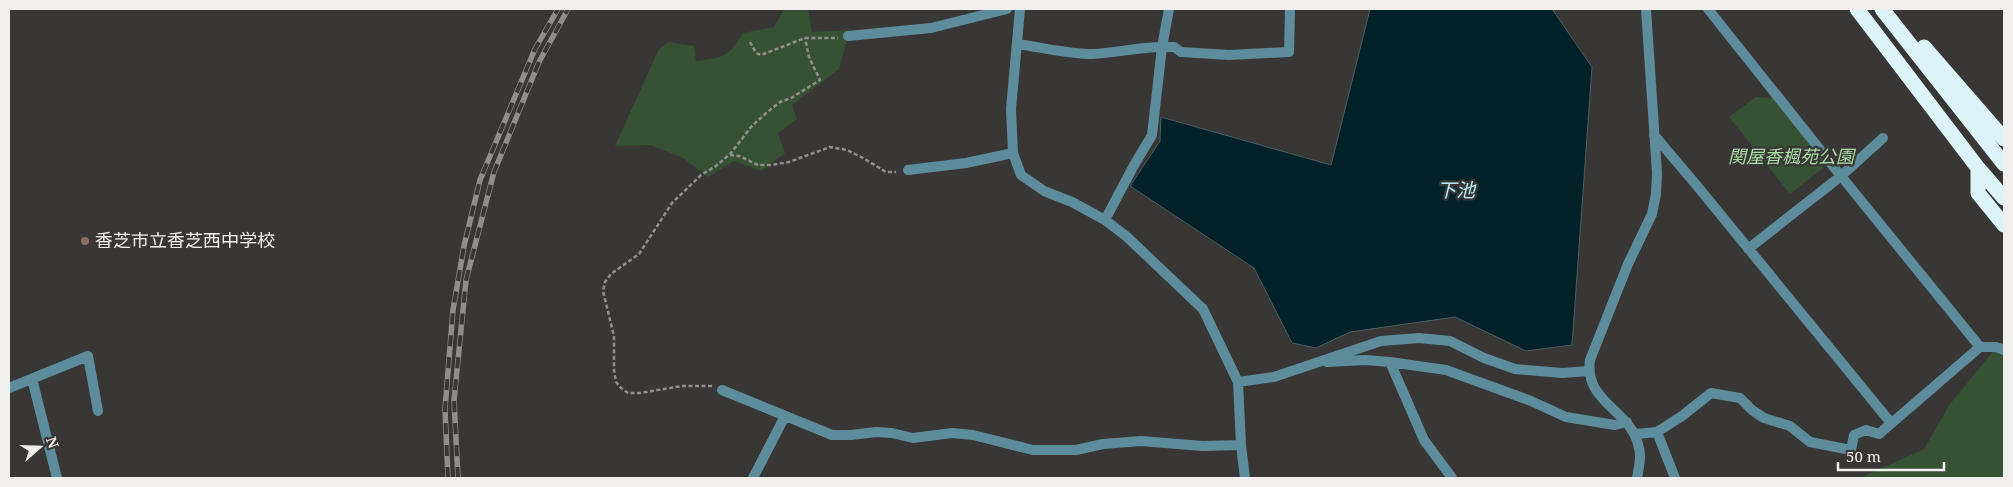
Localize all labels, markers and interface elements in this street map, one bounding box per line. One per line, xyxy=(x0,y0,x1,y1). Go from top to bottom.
park label: 関屋香楓苑公園 xyxy=(1728,144,1857,168)
water label: 下池 xyxy=(1437,177,1477,203)
place label: 香芝市立香芝西中学校 xyxy=(95,228,275,252)
marker: 香芝市立香芝西中学校 xyxy=(79,235,91,247)
north arrow xyxy=(15,422,65,472)
text: N xyxy=(42,434,64,451)
scale bar xyxy=(1838,440,1944,472)
text: 50 m xyxy=(1846,446,1881,466)

